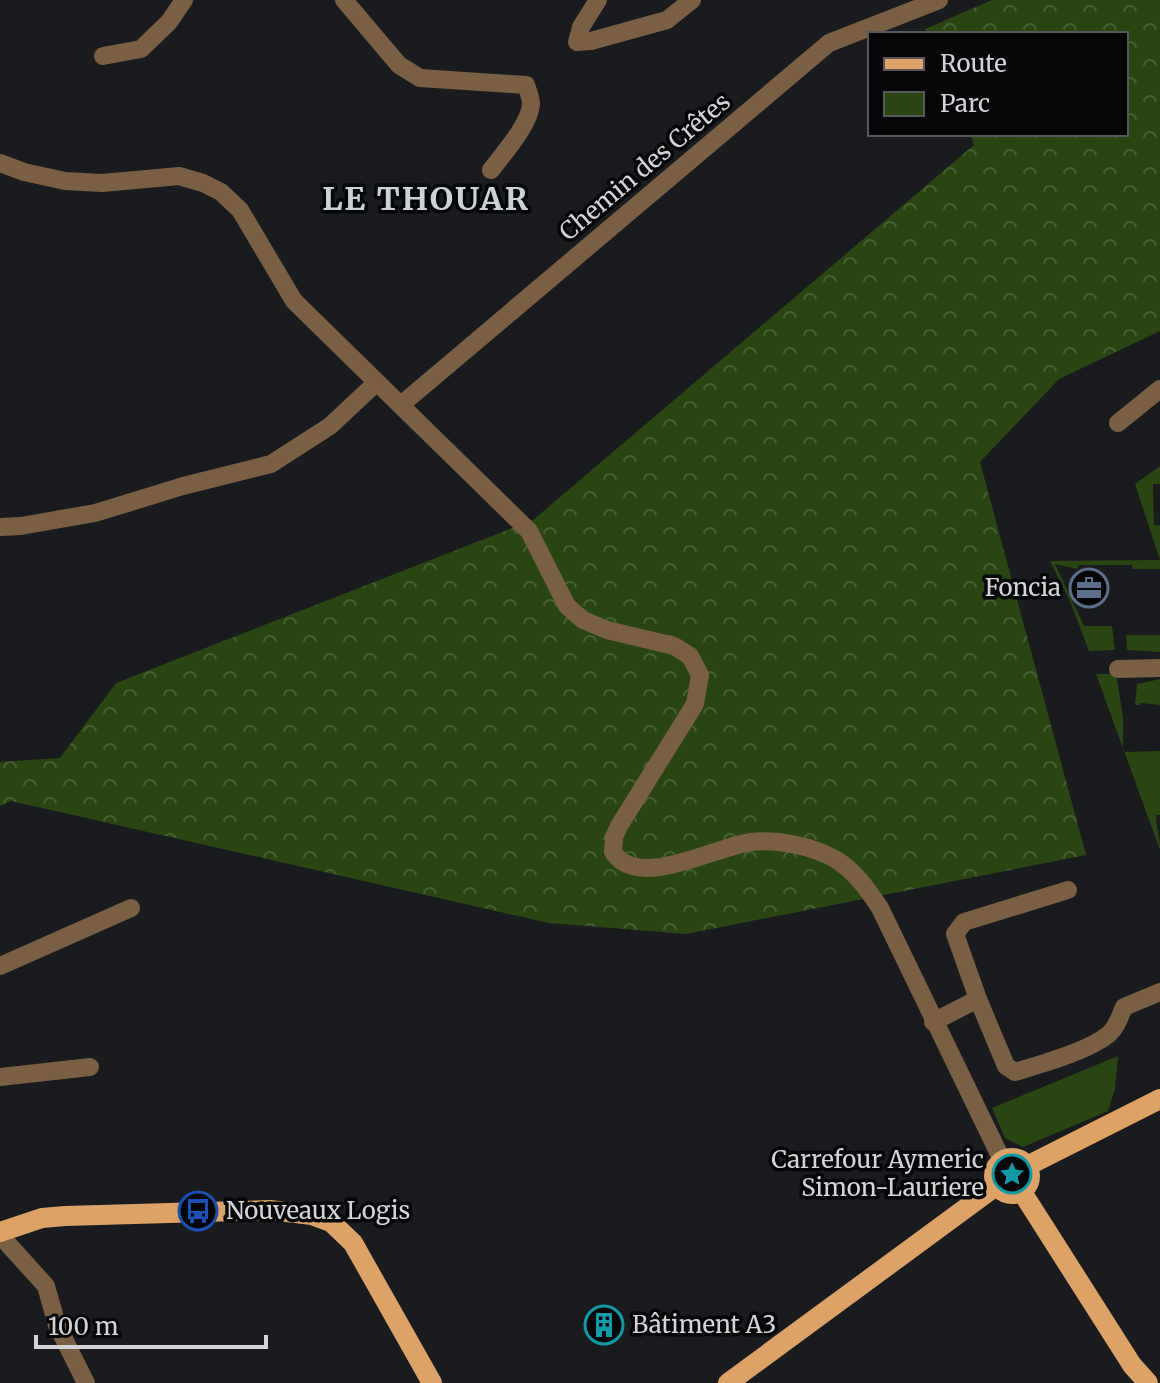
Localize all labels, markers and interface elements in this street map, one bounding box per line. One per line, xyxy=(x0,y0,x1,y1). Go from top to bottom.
legend xyxy=(868,32,1128,136)
text: Route xyxy=(940,48,1007,79)
street label: Chemin des Crêtes xyxy=(553,86,736,247)
text: Parc xyxy=(940,88,990,119)
district label: LE THOUAR xyxy=(322,179,530,219)
office icon: Foncia xyxy=(1068,567,1110,609)
place label: Foncia xyxy=(985,572,1061,603)
place label: Carrefour Aymeric Simon-Lauriere xyxy=(771,1144,984,1203)
place icon: Carrefour Aymeric Simon-Lauriere xyxy=(991,1153,1033,1195)
bus stop icon: Nouveaux Logis xyxy=(177,1190,219,1232)
place label: Nouveaux Logis xyxy=(226,1195,410,1226)
scale bar xyxy=(36,1299,266,1349)
building icon: Bâtiment A3 xyxy=(583,1304,625,1346)
place label: Bâtiment A3 xyxy=(632,1309,776,1340)
text: 100 m xyxy=(48,1311,119,1342)

